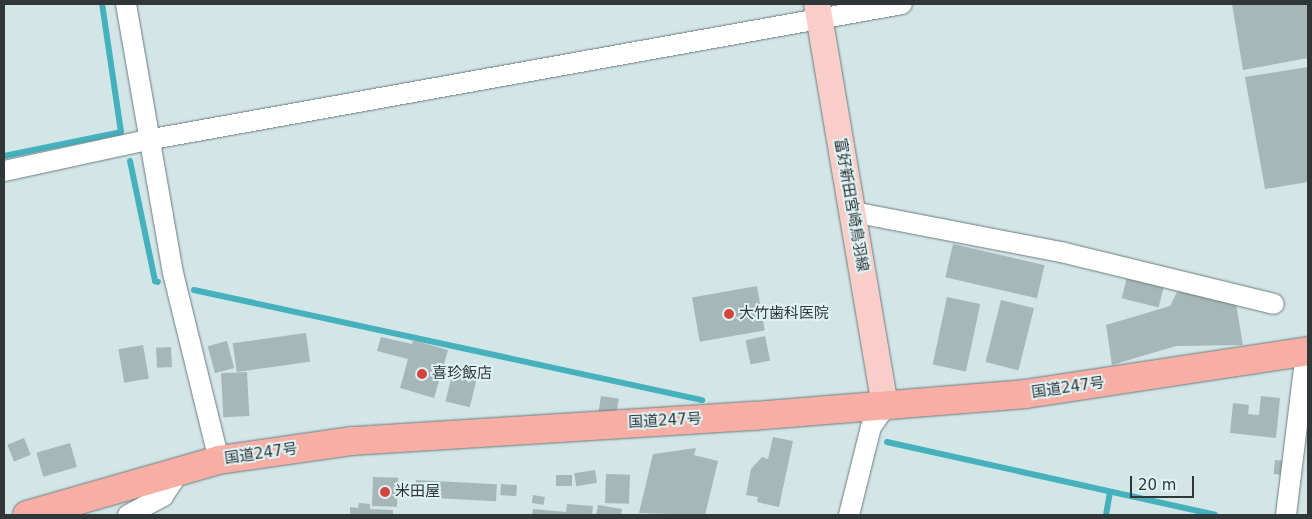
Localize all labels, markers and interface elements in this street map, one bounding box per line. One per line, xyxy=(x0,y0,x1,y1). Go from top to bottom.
street label: 富好新田宮崎鳥羽線 xyxy=(830,137,872,273)
place label: 大竹歯科医院 xyxy=(739,305,829,323)
marker: 大竹歯科医院 xyxy=(723,308,735,320)
place label: 喜珍飯店 xyxy=(432,365,492,383)
marker: 喜珍飯店 xyxy=(416,368,428,380)
street label: 国道247号 xyxy=(1030,374,1106,402)
street label: 国道247号 xyxy=(628,410,702,432)
street label: 国道247号 xyxy=(223,440,299,468)
scale bar xyxy=(1132,466,1196,498)
text: 20 m xyxy=(1138,476,1176,494)
place label: 米田屋 xyxy=(395,483,440,501)
marker: 米田屋 xyxy=(379,486,391,498)

